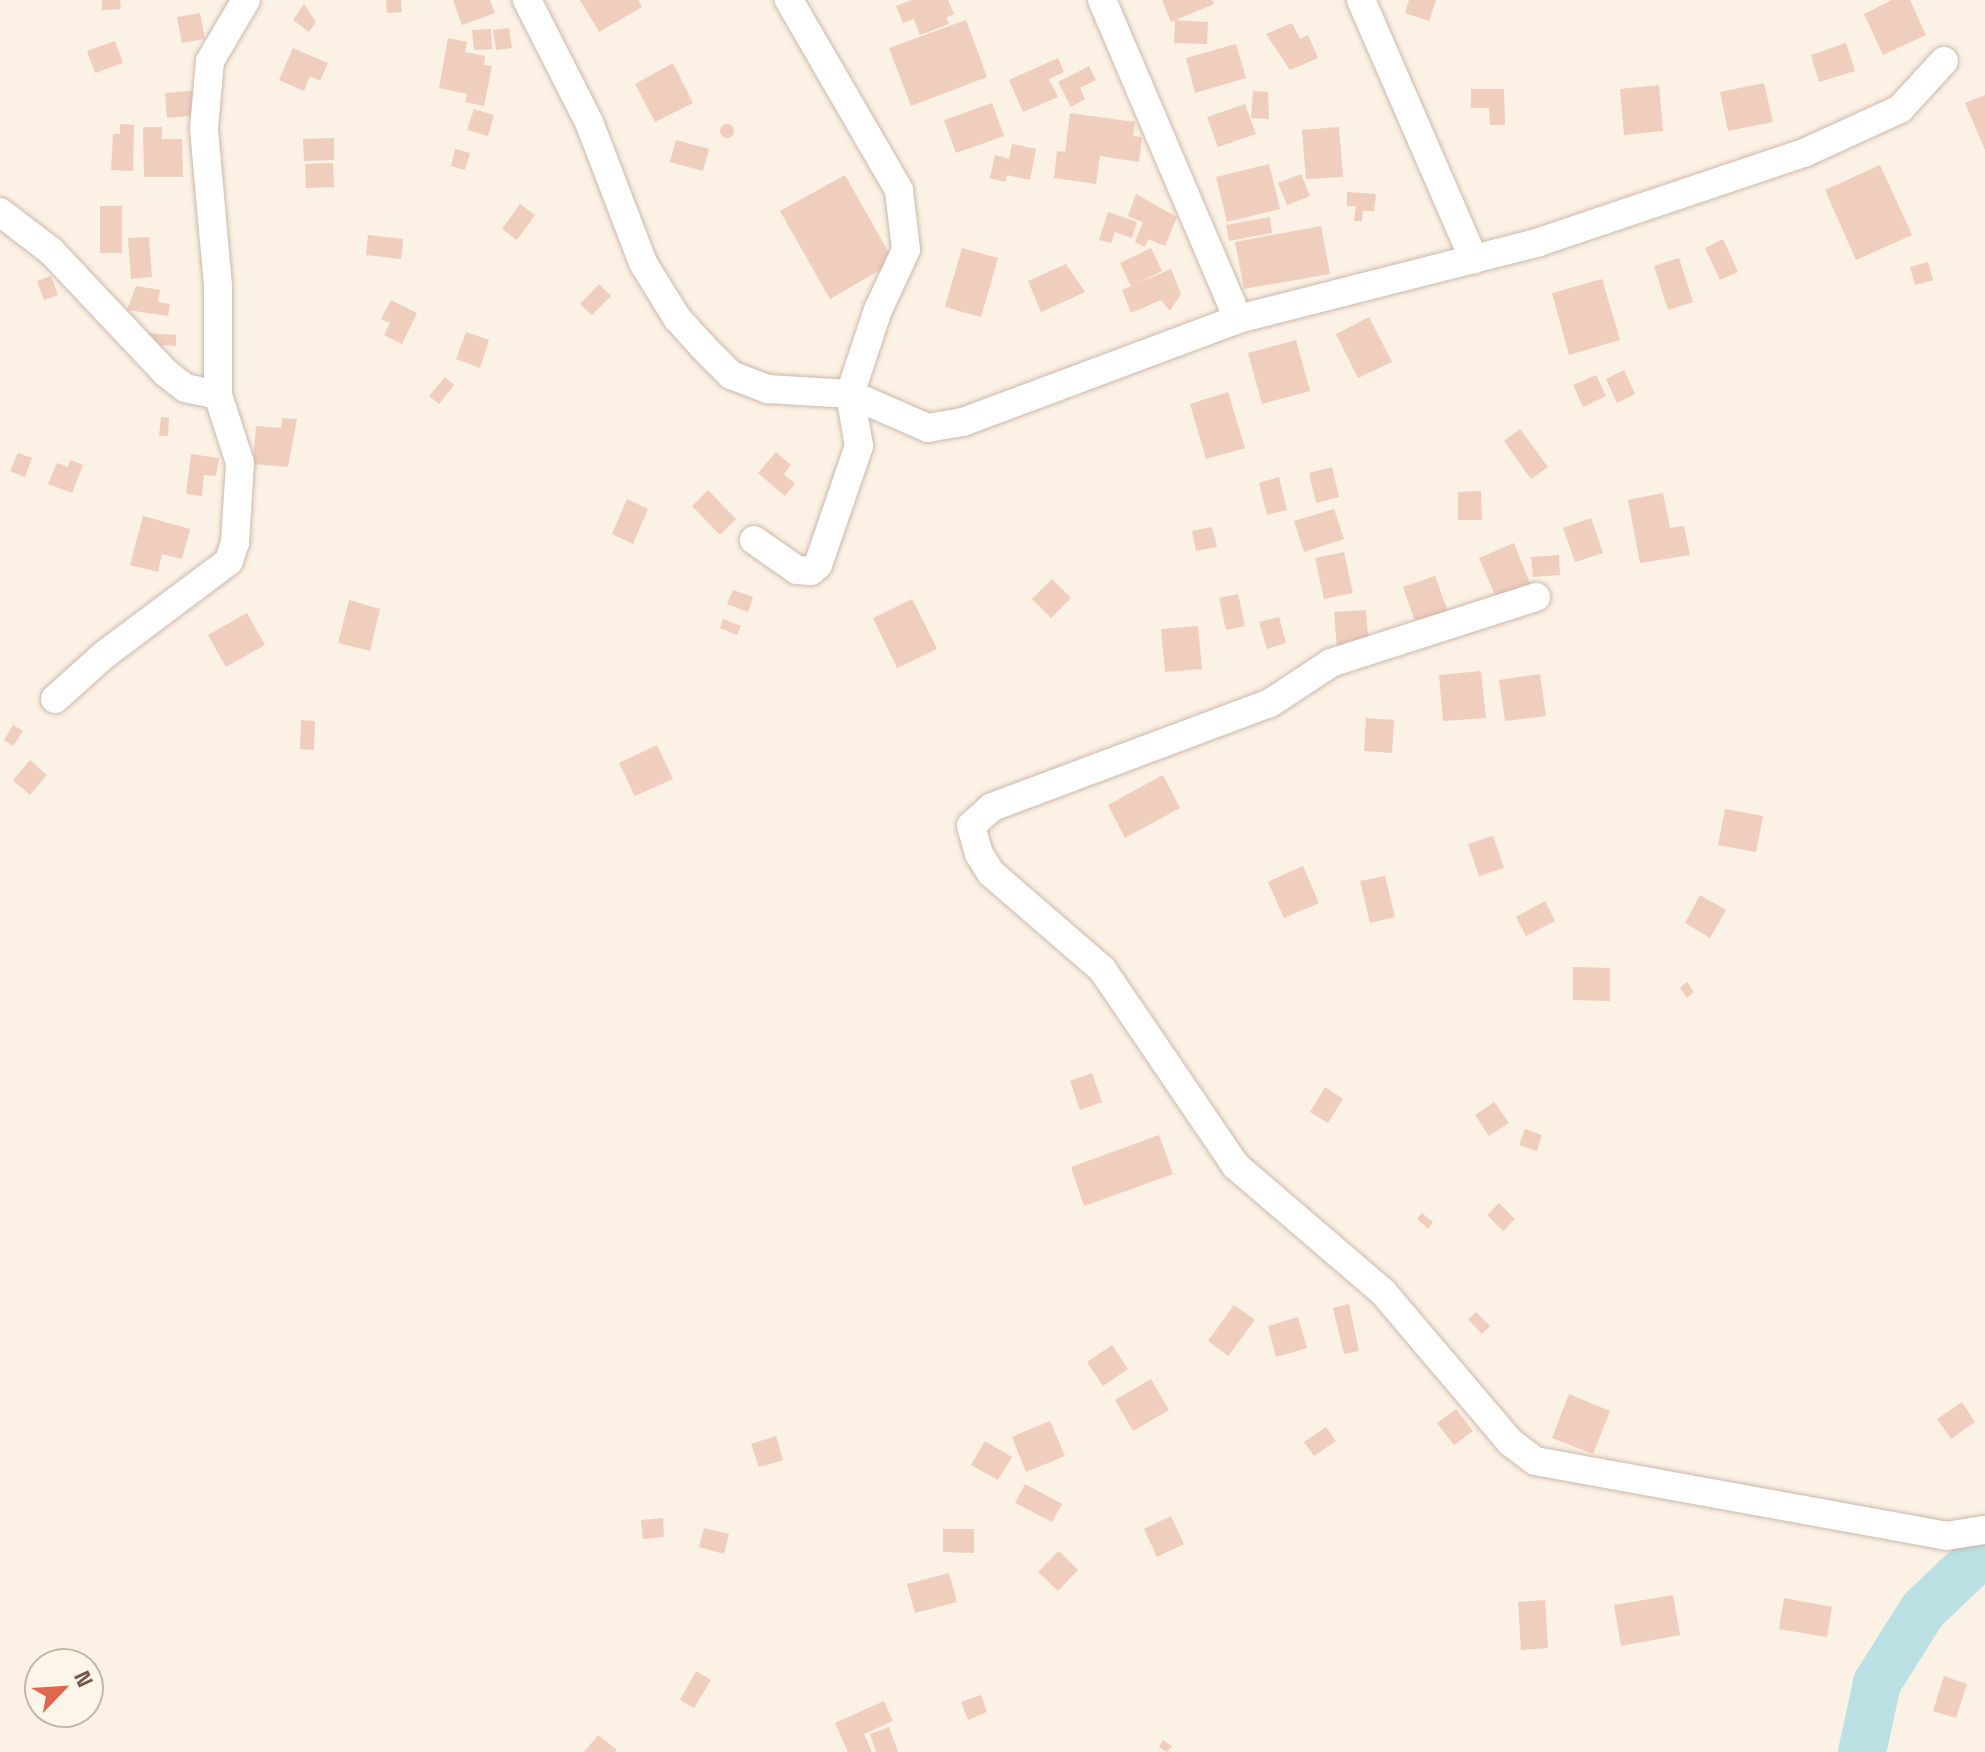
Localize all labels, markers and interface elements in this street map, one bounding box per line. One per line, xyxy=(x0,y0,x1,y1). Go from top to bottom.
north arrow xyxy=(24,1648,104,1728)
text: N xyxy=(68,1666,100,1691)

